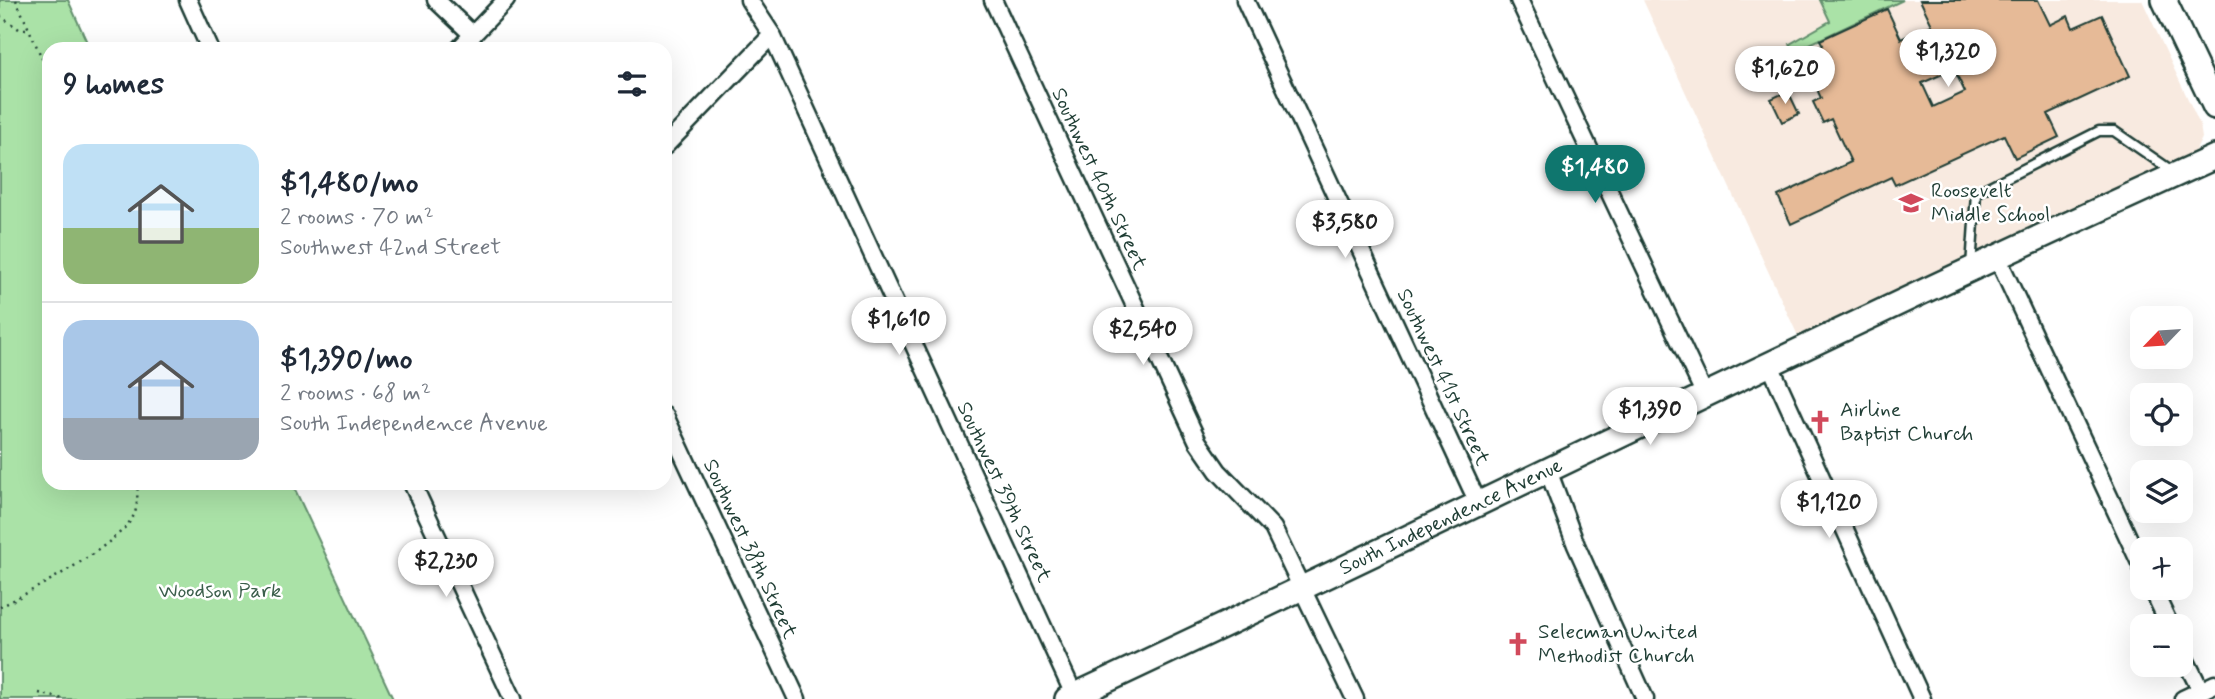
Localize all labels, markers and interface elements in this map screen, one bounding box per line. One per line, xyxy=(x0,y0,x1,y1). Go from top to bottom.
pin: $1,320 xyxy=(1891,29,2005,89)
text: $1,320 xyxy=(1915,37,1981,67)
pin: $1,620 xyxy=(1728,46,1842,106)
text: $1,620 xyxy=(1751,54,1819,84)
text: 9 homes xyxy=(63,65,164,104)
icon: filters xyxy=(613,65,651,103)
street label: Southwest 40th Street xyxy=(1044,83,1154,275)
pin: $1,480 xyxy=(1538,146,1652,205)
text: $1,480 xyxy=(1561,153,1629,183)
text: $1,480/mo xyxy=(280,164,419,203)
icon: home xyxy=(119,172,203,256)
place label: Roosevelt Middle School xyxy=(1931,177,2050,229)
school or university icon: Roosevelt Middle School xyxy=(1897,189,1925,217)
pin: $3,580 xyxy=(1288,201,1402,260)
text: 2 rooms · 70 m² xyxy=(280,203,434,233)
text: $3,580 xyxy=(1312,208,1378,238)
text: Southwest 42nd Street xyxy=(280,233,501,263)
street label: Southwest 41st Street xyxy=(1390,284,1497,471)
pin: $1,610 xyxy=(842,298,956,357)
text: $1,610 xyxy=(867,305,931,335)
north arrow xyxy=(2130,306,2193,369)
map controls xyxy=(2130,306,2193,677)
pin: $2,540 xyxy=(1086,308,1200,367)
text: $2,540 xyxy=(1109,315,1177,345)
text: $1,390/mo xyxy=(280,340,413,379)
icon: home xyxy=(119,348,203,432)
text: 2 rooms · 68 m² xyxy=(280,379,431,409)
button: locate xyxy=(2130,383,2193,446)
pin: $1,390 xyxy=(1593,388,1707,447)
text: $1,390 xyxy=(1618,395,1682,425)
place label: Airline Baptist Church xyxy=(1840,396,1973,448)
street label: Southwest 39th Street xyxy=(950,397,1058,587)
church icon: Airline Baptist Church xyxy=(1806,408,1834,436)
text: South Independence Avenue xyxy=(280,409,548,439)
street label: South Independence Avenue xyxy=(1335,451,1567,582)
street label: Southwest 38th Street xyxy=(696,455,804,644)
button: layers xyxy=(2130,460,2193,523)
pin: $1,120 xyxy=(1772,480,1886,540)
text: $1,120 xyxy=(1796,488,1862,518)
button: + xyxy=(2130,537,2193,600)
pin: $2,230 xyxy=(389,540,503,599)
text: $2,230 xyxy=(414,547,478,577)
park label: Woodson Park xyxy=(159,577,282,605)
button: − xyxy=(2130,614,2193,677)
place label: Selecman United Methodist Church xyxy=(1538,618,1698,670)
church icon: Selecman United Methodist Church xyxy=(1504,630,1532,658)

